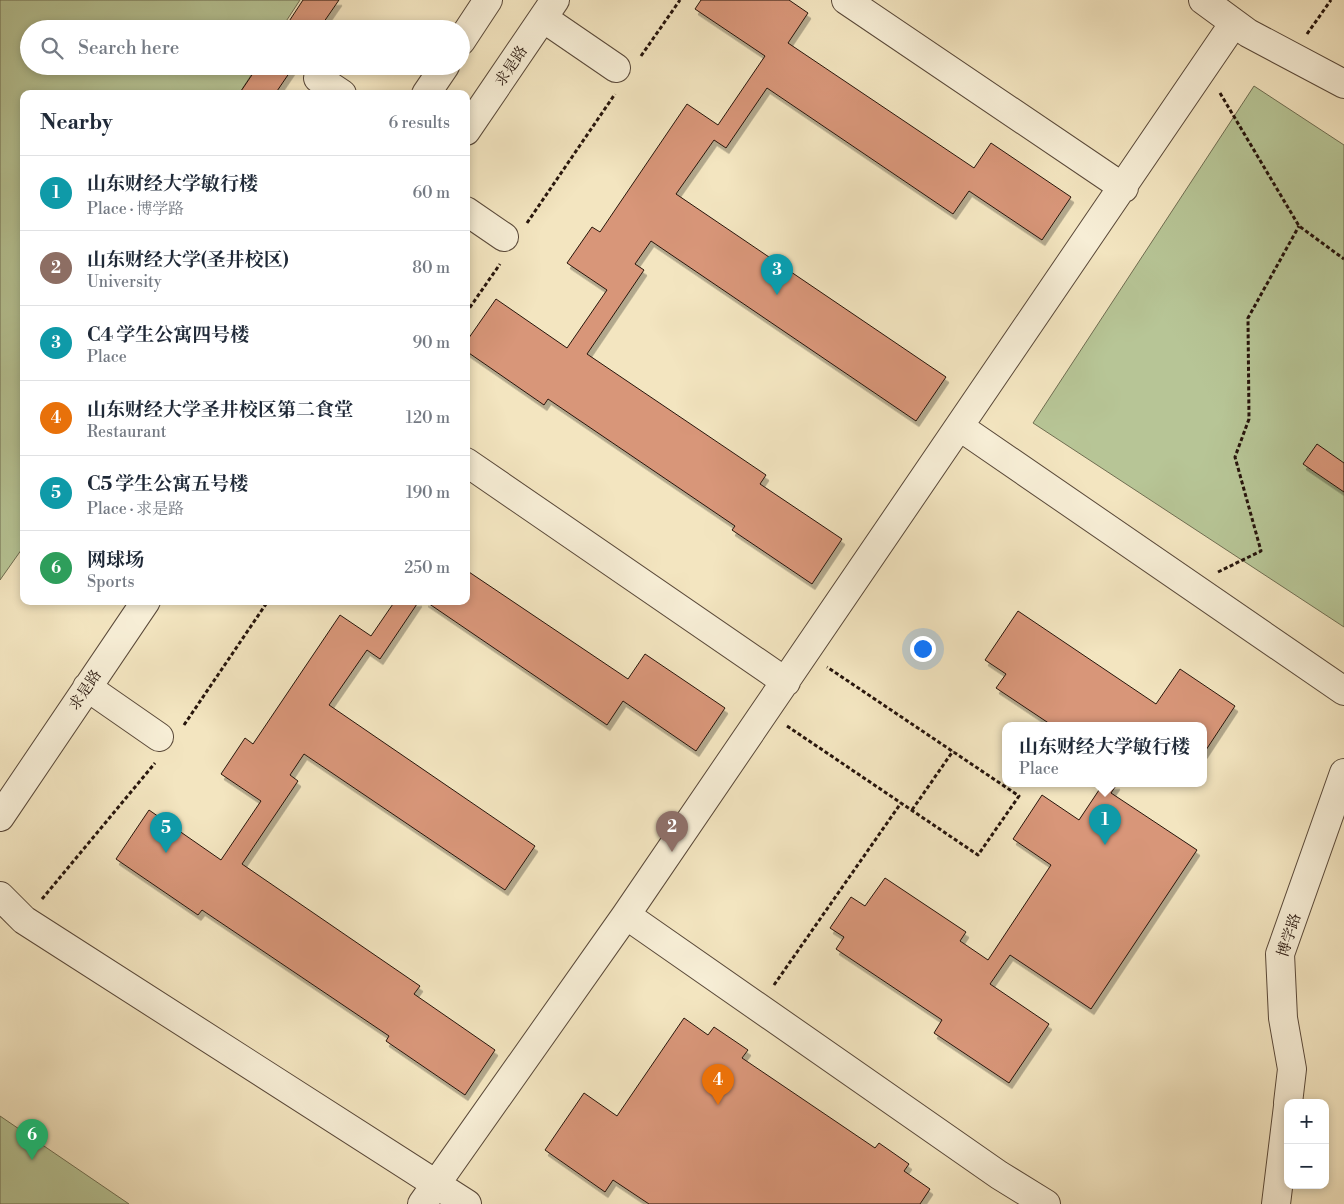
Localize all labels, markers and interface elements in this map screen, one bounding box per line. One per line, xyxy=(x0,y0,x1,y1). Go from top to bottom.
search box xyxy=(20,20,470,75)
icon: search xyxy=(38,34,66,62)
text: Search here xyxy=(78,36,179,60)
street label: 求是路 xyxy=(491,42,532,90)
text: Nearby xyxy=(40,110,113,136)
text: 6 results xyxy=(389,113,450,133)
text: 山东财经大学敏行楼 xyxy=(87,172,258,196)
text: 1 xyxy=(52,183,60,203)
text: 60 m xyxy=(412,183,450,203)
text: Place · 博学路 xyxy=(87,199,184,219)
text: 山东财经大学(圣井校区) xyxy=(87,248,289,272)
pin: 3 xyxy=(761,254,793,295)
text: 2 xyxy=(51,258,61,278)
text: 80 m xyxy=(412,258,450,278)
text: University xyxy=(87,272,161,292)
text: C4 学生公寓四号楼 xyxy=(87,323,249,347)
text: 3 xyxy=(51,333,61,353)
text: 90 m xyxy=(412,333,450,353)
text: Place xyxy=(87,347,127,367)
text: 山东财经大学圣井校区第二食堂 xyxy=(87,398,353,422)
text: 4 xyxy=(51,408,61,428)
text: 120 m xyxy=(406,408,450,428)
text: Restaurant xyxy=(87,422,166,442)
text: C5 学生公寓五号楼 xyxy=(87,472,248,496)
text: 5 xyxy=(51,483,61,503)
text: 190 m xyxy=(406,483,450,503)
text: Place · 求是路 xyxy=(87,499,184,519)
text: 网球场 xyxy=(87,548,144,572)
text: 6 xyxy=(51,558,61,578)
text: 250 m xyxy=(404,558,450,578)
text: Sports xyxy=(87,572,134,592)
your location xyxy=(910,636,936,662)
street label: 求是路 xyxy=(65,666,106,714)
popup xyxy=(1002,722,1207,787)
text: 山东财经大学敏行楼 xyxy=(1019,735,1190,759)
text: Place xyxy=(1019,759,1059,779)
pin: 1 xyxy=(1089,804,1121,845)
pin: 2 xyxy=(656,811,688,852)
pin: 5 xyxy=(150,812,182,853)
street label: 博学路 xyxy=(1273,911,1305,959)
pin: 4 xyxy=(702,1064,734,1105)
map controls xyxy=(1284,1099,1329,1189)
button: + xyxy=(1284,1099,1329,1144)
pin: 6 xyxy=(16,1119,48,1160)
button: − xyxy=(1284,1144,1329,1189)

